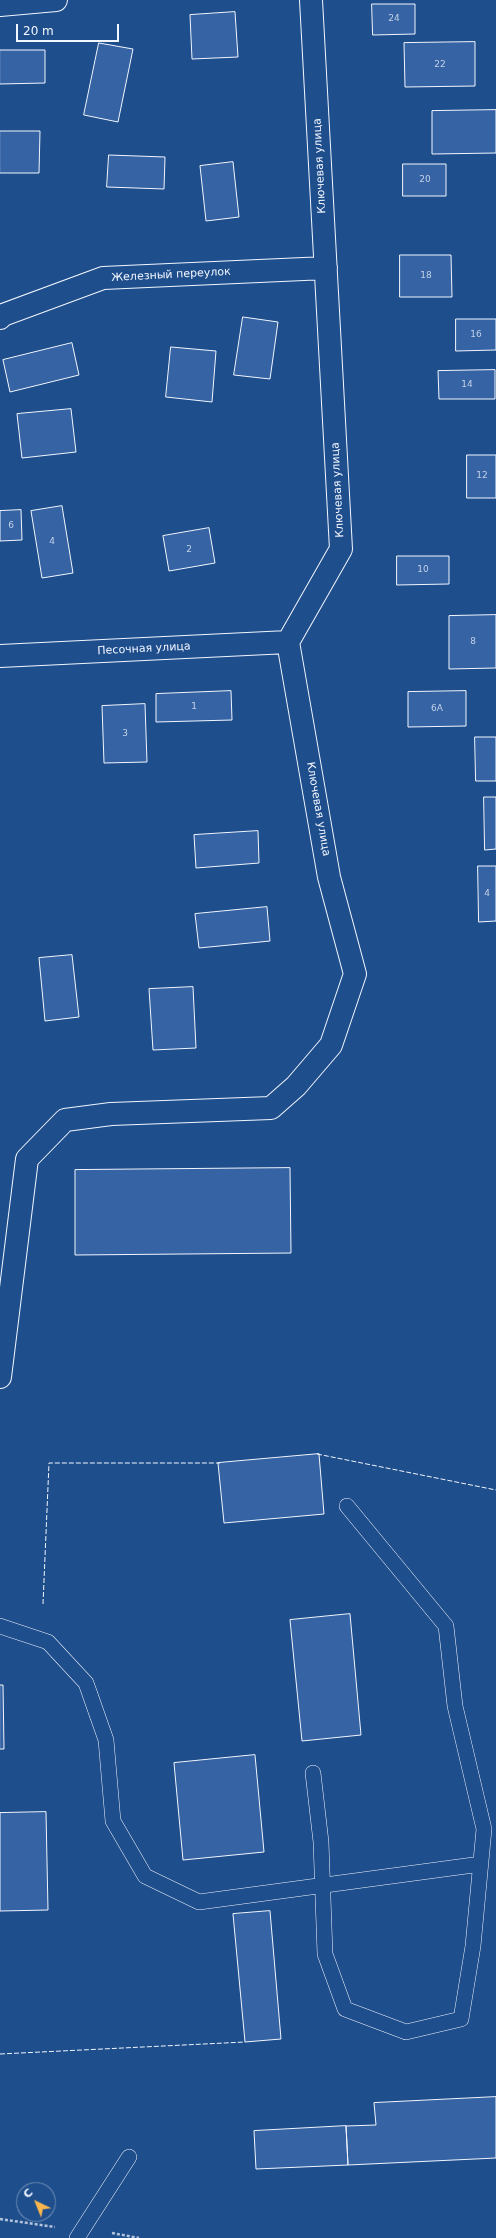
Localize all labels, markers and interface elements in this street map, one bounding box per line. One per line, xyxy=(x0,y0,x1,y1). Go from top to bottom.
house number: 24 xyxy=(388,14,400,24)
scale bar xyxy=(18,16,121,42)
text: 20 m xyxy=(23,24,54,38)
house number: 22 xyxy=(434,60,446,70)
street label: Ключевая улица xyxy=(311,118,329,214)
house number: 20 xyxy=(419,175,431,185)
street label: Железный переулок xyxy=(111,265,231,285)
house number: 18 xyxy=(420,271,432,281)
house number: 16 xyxy=(470,330,482,340)
house number: 14 xyxy=(461,380,473,390)
street label: Ключевая улица xyxy=(329,442,347,538)
house number: 12 xyxy=(476,471,488,481)
house number: 6 xyxy=(8,521,14,531)
house number: 4 xyxy=(49,537,55,547)
house number: 2 xyxy=(186,545,192,555)
house number: 10 xyxy=(417,565,429,575)
house number: 8 xyxy=(470,637,476,647)
street label: Песочная улица xyxy=(97,640,191,658)
house number: 1 xyxy=(191,702,197,712)
house number: 6А xyxy=(431,704,443,714)
house number: 3 xyxy=(122,729,128,739)
street label: Ключевая улица xyxy=(303,761,333,857)
house number: 4 xyxy=(484,889,490,899)
north arrow xyxy=(16,2182,56,2222)
text: С xyxy=(21,2186,36,2201)

